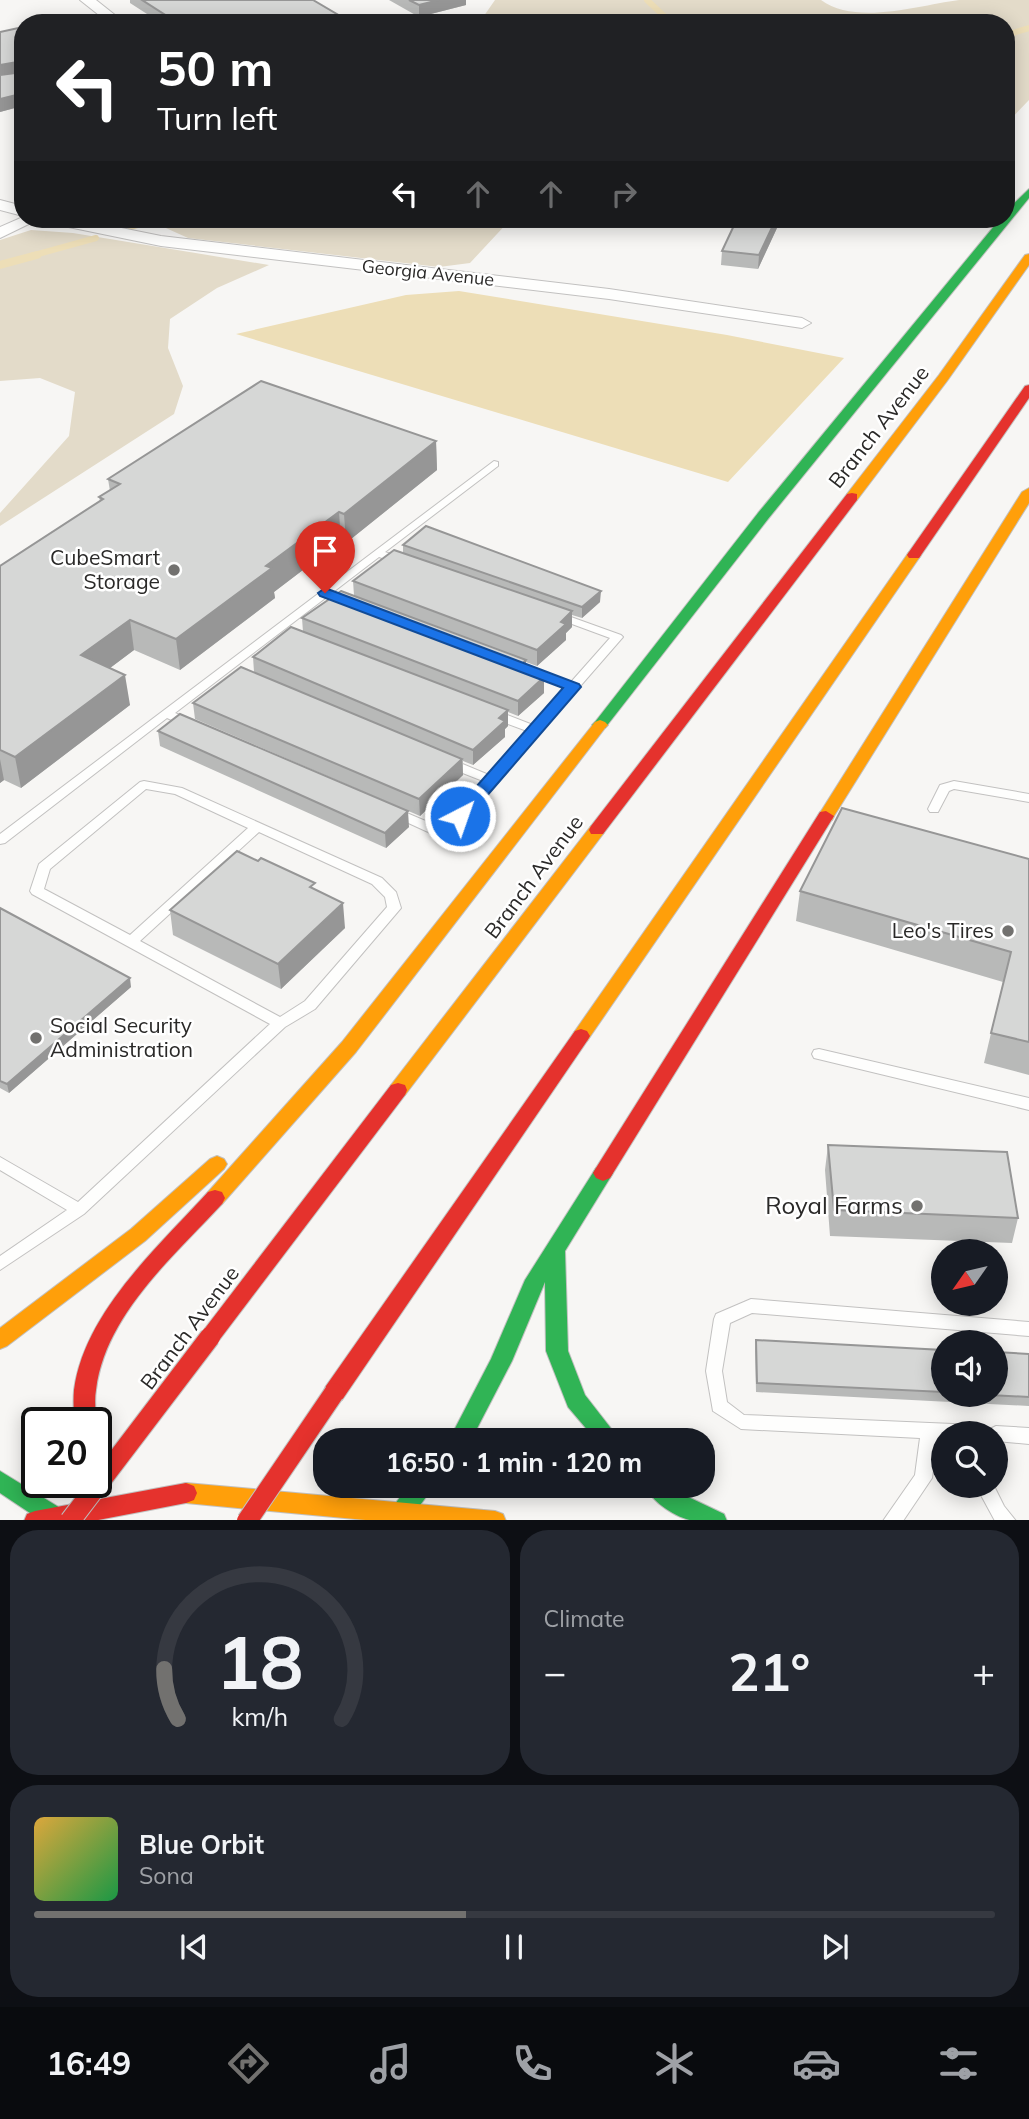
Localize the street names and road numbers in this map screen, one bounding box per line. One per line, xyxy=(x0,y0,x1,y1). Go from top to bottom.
street label: Georgia Avenue xyxy=(361,254,495,291)
street label: Branch Avenue xyxy=(822,360,934,493)
street label: Branch Avenue xyxy=(478,809,588,943)
street label: Branch Avenue xyxy=(134,1260,244,1394)

